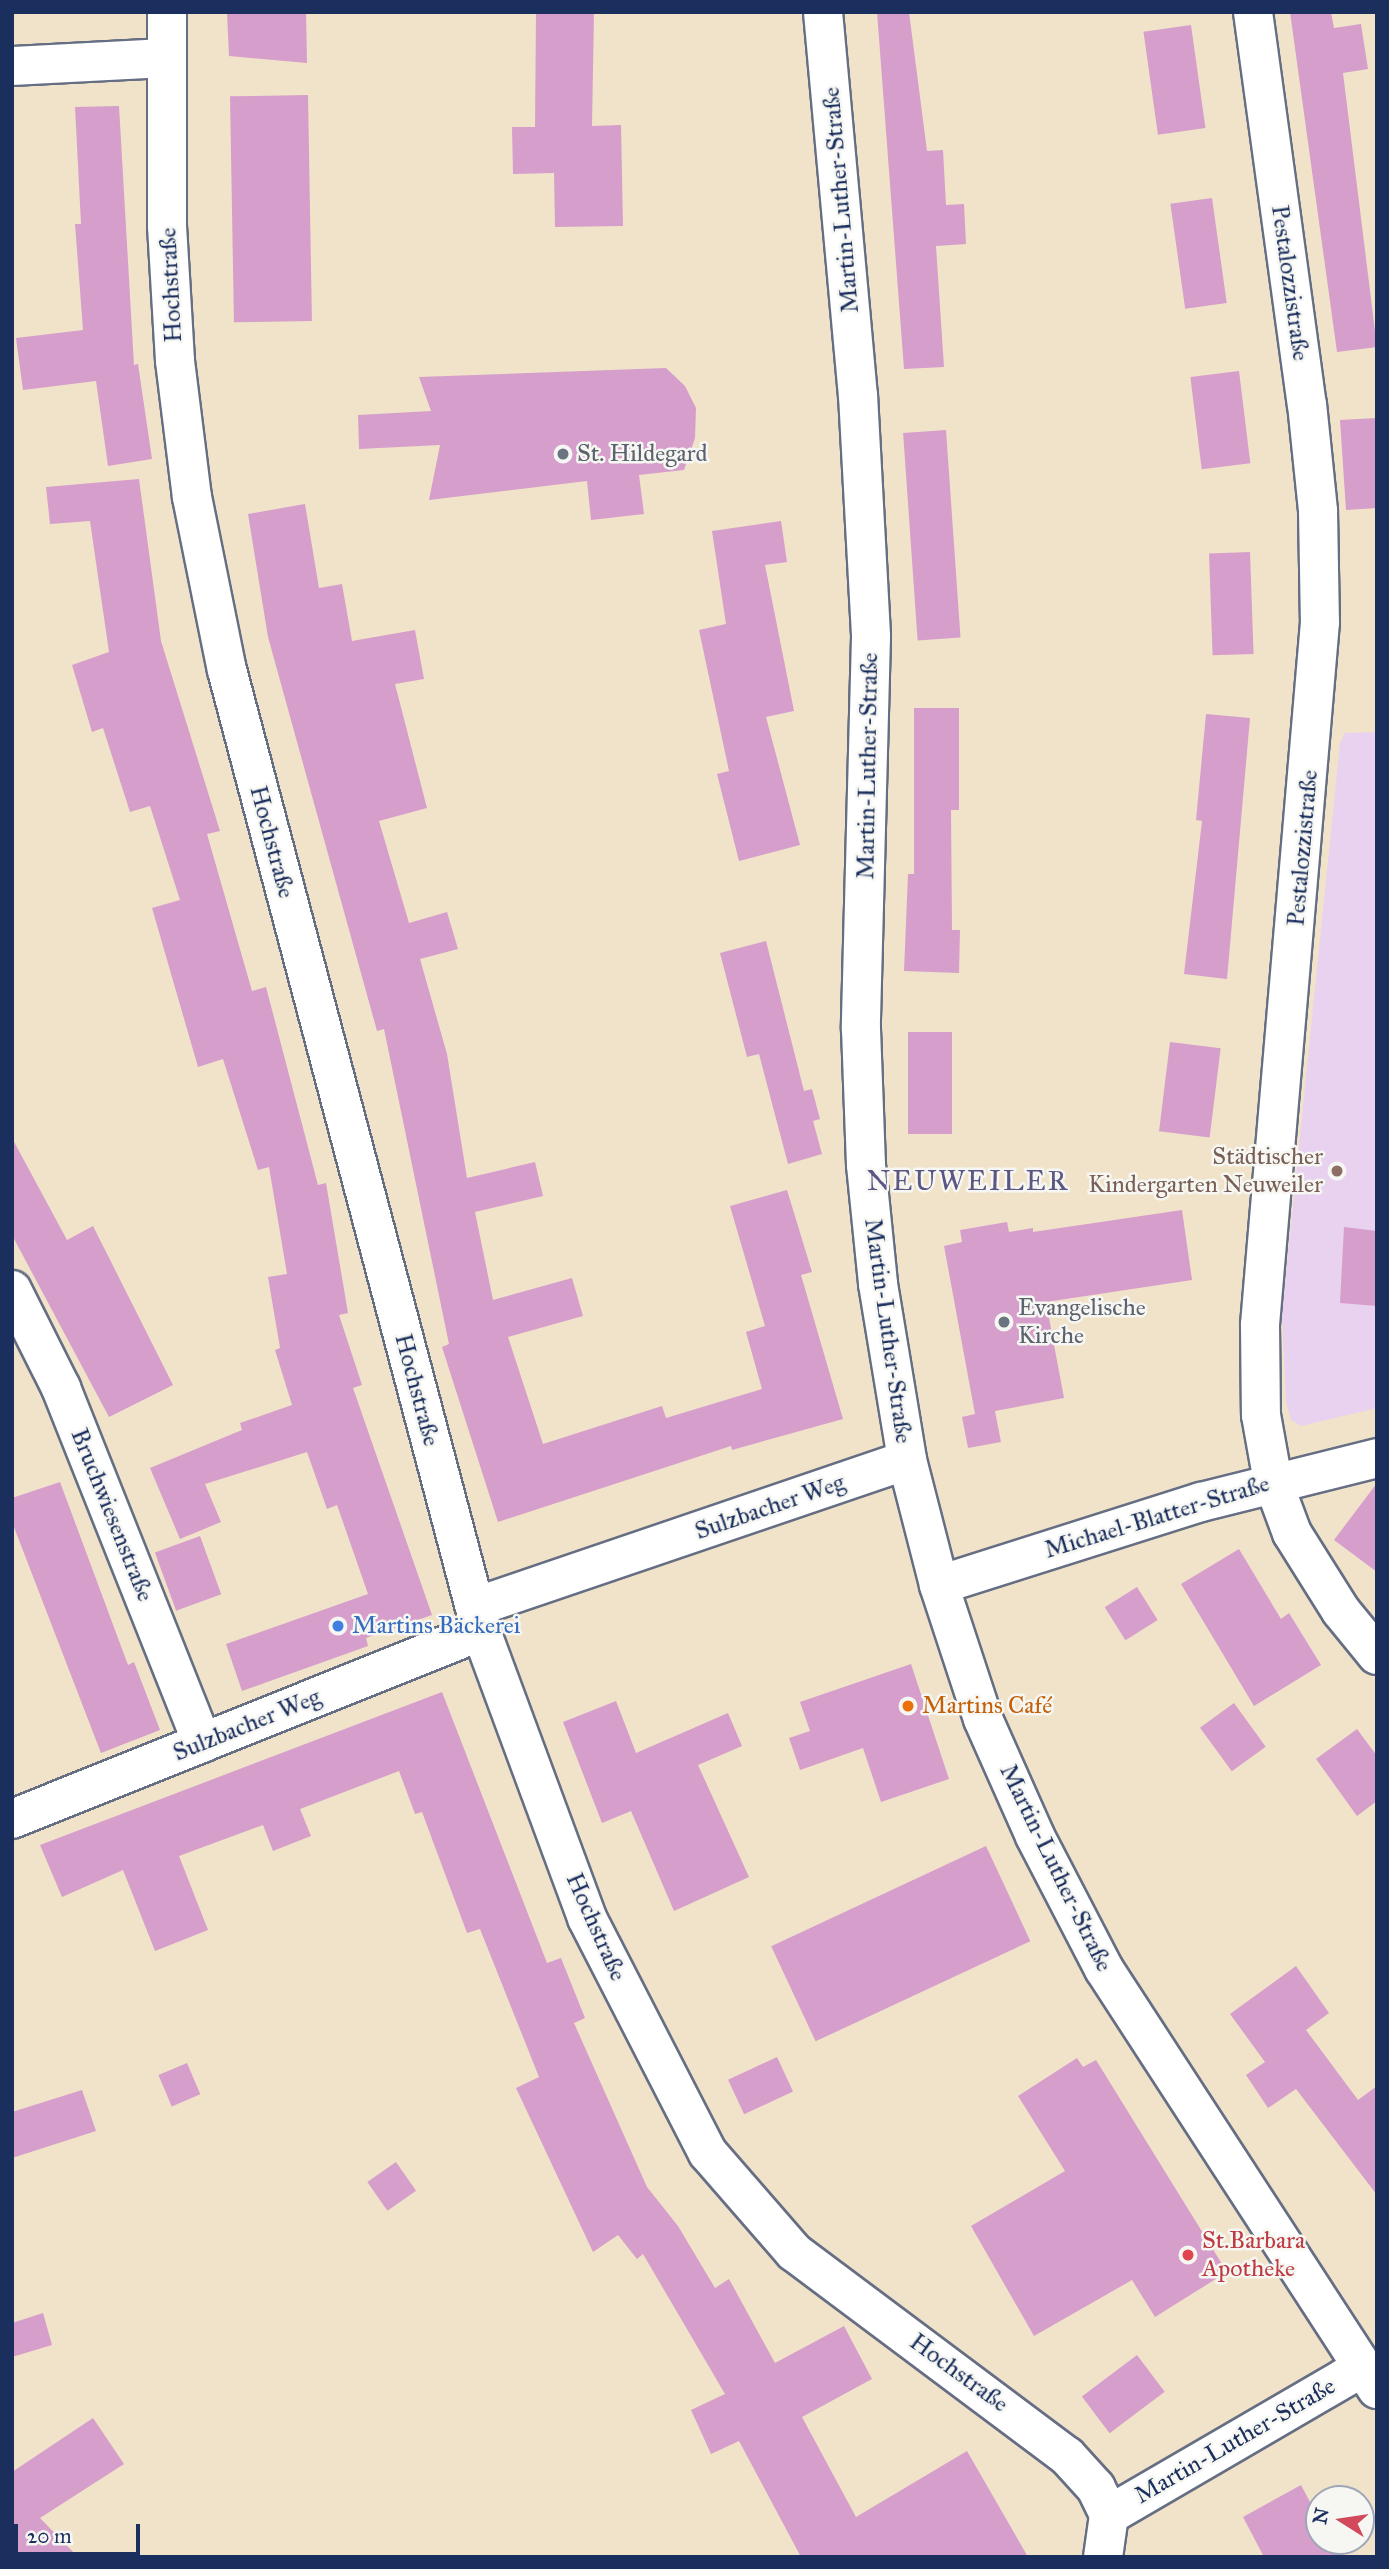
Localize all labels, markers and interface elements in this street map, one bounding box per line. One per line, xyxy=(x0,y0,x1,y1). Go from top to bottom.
street label: Martin-Luther-Straße xyxy=(817,86,865,314)
street label: Pestalozzistraße xyxy=(1265,203,1315,363)
street label: Hochstraße xyxy=(154,227,188,343)
place label: St. Hildegard xyxy=(577,440,708,468)
marker: St. Hildegard xyxy=(555,446,571,462)
street label: Martin-Luther-Straße xyxy=(852,652,884,880)
street label: Pestalozzistraße xyxy=(1282,769,1324,927)
street label: Hochstraße xyxy=(243,783,301,901)
place label: Städtischer Kindergarten Neuweiler xyxy=(1088,1143,1323,1199)
marker: Städtischer Kindergarten Neuweiler xyxy=(1329,1163,1345,1179)
district label: NEUWEILER xyxy=(868,1164,1068,1198)
street label: Martin-Luther-Straße xyxy=(858,1217,918,1445)
place label: Evangelische Kirche xyxy=(1018,1294,1146,1350)
marker: Evangelische Kirche xyxy=(996,1314,1012,1330)
street label: Hochstraße xyxy=(388,1331,446,1449)
street label: Bruchwiesenstraße xyxy=(64,1424,160,1606)
street label: Sulzbacher Weg xyxy=(691,1468,849,1546)
street label: Michael-Blatter-Straße xyxy=(1041,1469,1273,1565)
place label: Martins Bäckerei xyxy=(352,1612,520,1640)
marker: Martins Bäckerei xyxy=(330,1618,346,1634)
street label: Sulzbacher Weg xyxy=(169,1682,325,1768)
place label: Martins Café xyxy=(922,1692,1052,1720)
marker: Martins Café xyxy=(900,1698,916,1714)
street label: Martin-Luther-Straße xyxy=(993,1760,1119,1976)
street label: Hochstraße xyxy=(559,1869,633,1985)
place label: St.Barbara Apotheke xyxy=(1202,2227,1305,2283)
marker: St.Barbara Apotheke xyxy=(1180,2247,1196,2263)
street label: Hochstraße xyxy=(904,2328,1014,2418)
street label: Martin-Luther-Straße xyxy=(1130,2372,1340,2510)
north arrow xyxy=(1305,2485,1375,2555)
text: N xyxy=(1308,2506,1334,2526)
scale bar xyxy=(18,2510,144,2554)
text: 20 m xyxy=(27,2523,72,2549)

